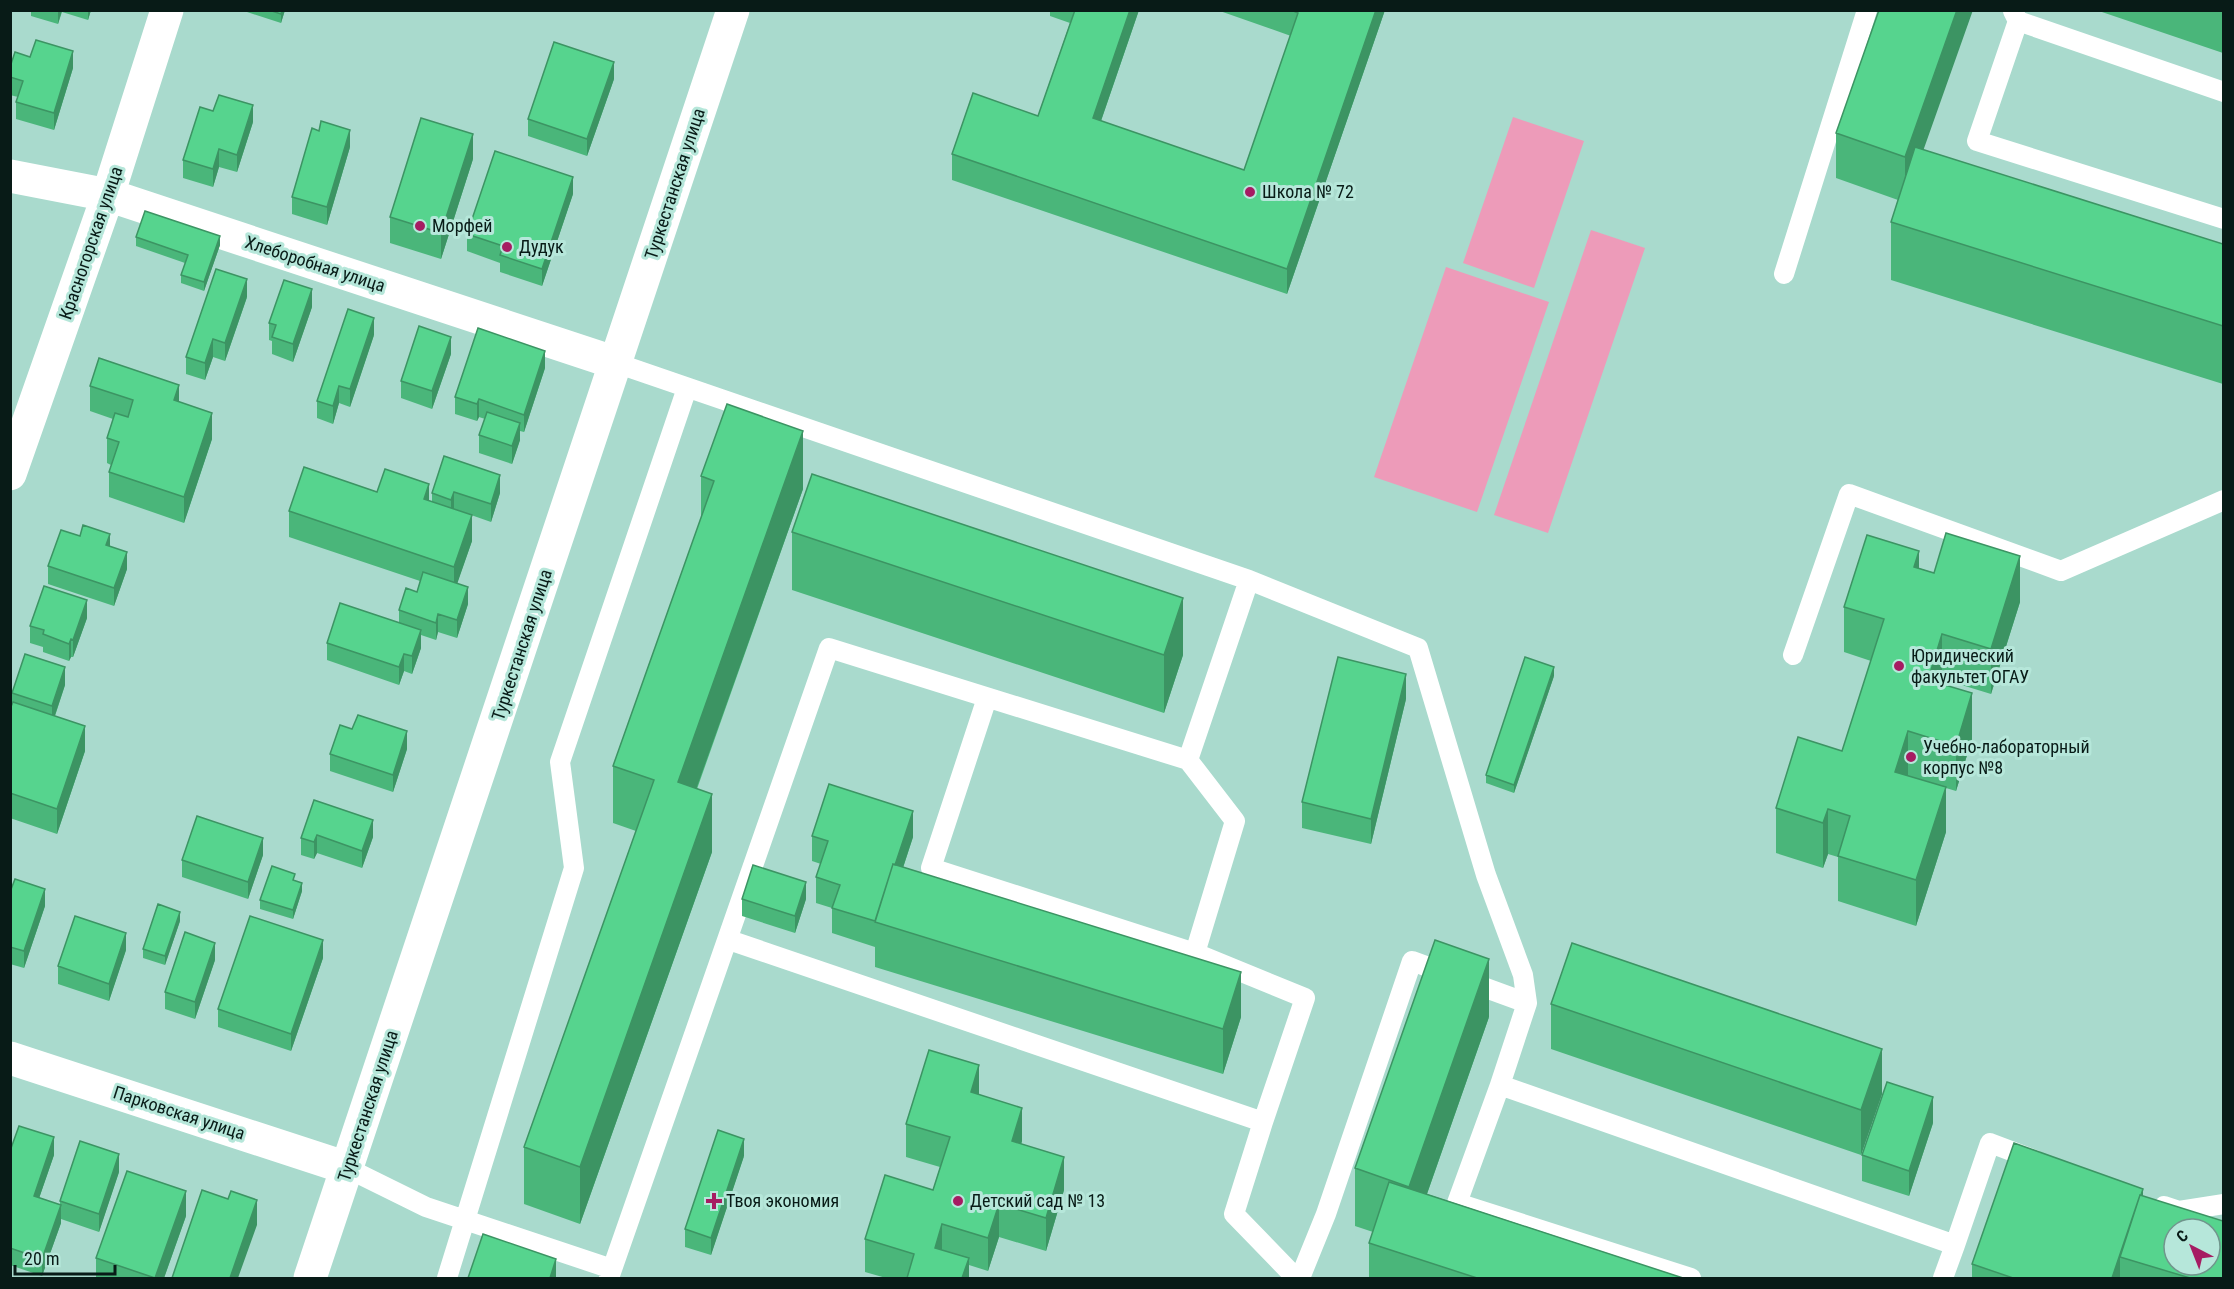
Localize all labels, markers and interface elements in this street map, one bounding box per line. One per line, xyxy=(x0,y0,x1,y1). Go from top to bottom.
street label: Туркестанская улица xyxy=(640,106,709,262)
street label: Красногорская улица xyxy=(55,164,127,322)
place label: Школа № 72 xyxy=(1262,181,1354,202)
marker: Школа № 72 xyxy=(1243,185,1257,199)
place label: Морфей xyxy=(432,215,492,236)
marker: Морфей xyxy=(413,219,427,233)
street label: Хлеборобная улица xyxy=(242,231,388,296)
place label: Дудук xyxy=(519,236,564,257)
marker: Дудук xyxy=(500,240,514,254)
street label: Туркестанская улица xyxy=(487,567,556,723)
place label: Юридический факультет ОГАУ xyxy=(1911,645,2029,687)
marker: Юридический факультет ОГАУ xyxy=(1892,659,1906,673)
place label: Учебно-лабораторный корпус №8 xyxy=(1923,736,2090,778)
marker: Учебно-лабораторный корпус №8 xyxy=(1904,750,1918,764)
street label: Туркестанская улица xyxy=(333,1028,402,1184)
street label: Парковская улица xyxy=(111,1081,248,1144)
place label: Твоя экономия xyxy=(726,1190,839,1211)
place label: Детский сад № 13 xyxy=(970,1190,1105,1211)
marker: Твоя экономия xyxy=(707,1194,721,1208)
marker: Детский сад № 13 xyxy=(951,1194,965,1208)
north arrow xyxy=(2162,1217,2222,1277)
text: С xyxy=(2173,1226,2192,1246)
scale bar xyxy=(15,1238,116,1276)
text: 20 m xyxy=(24,1248,59,1269)

